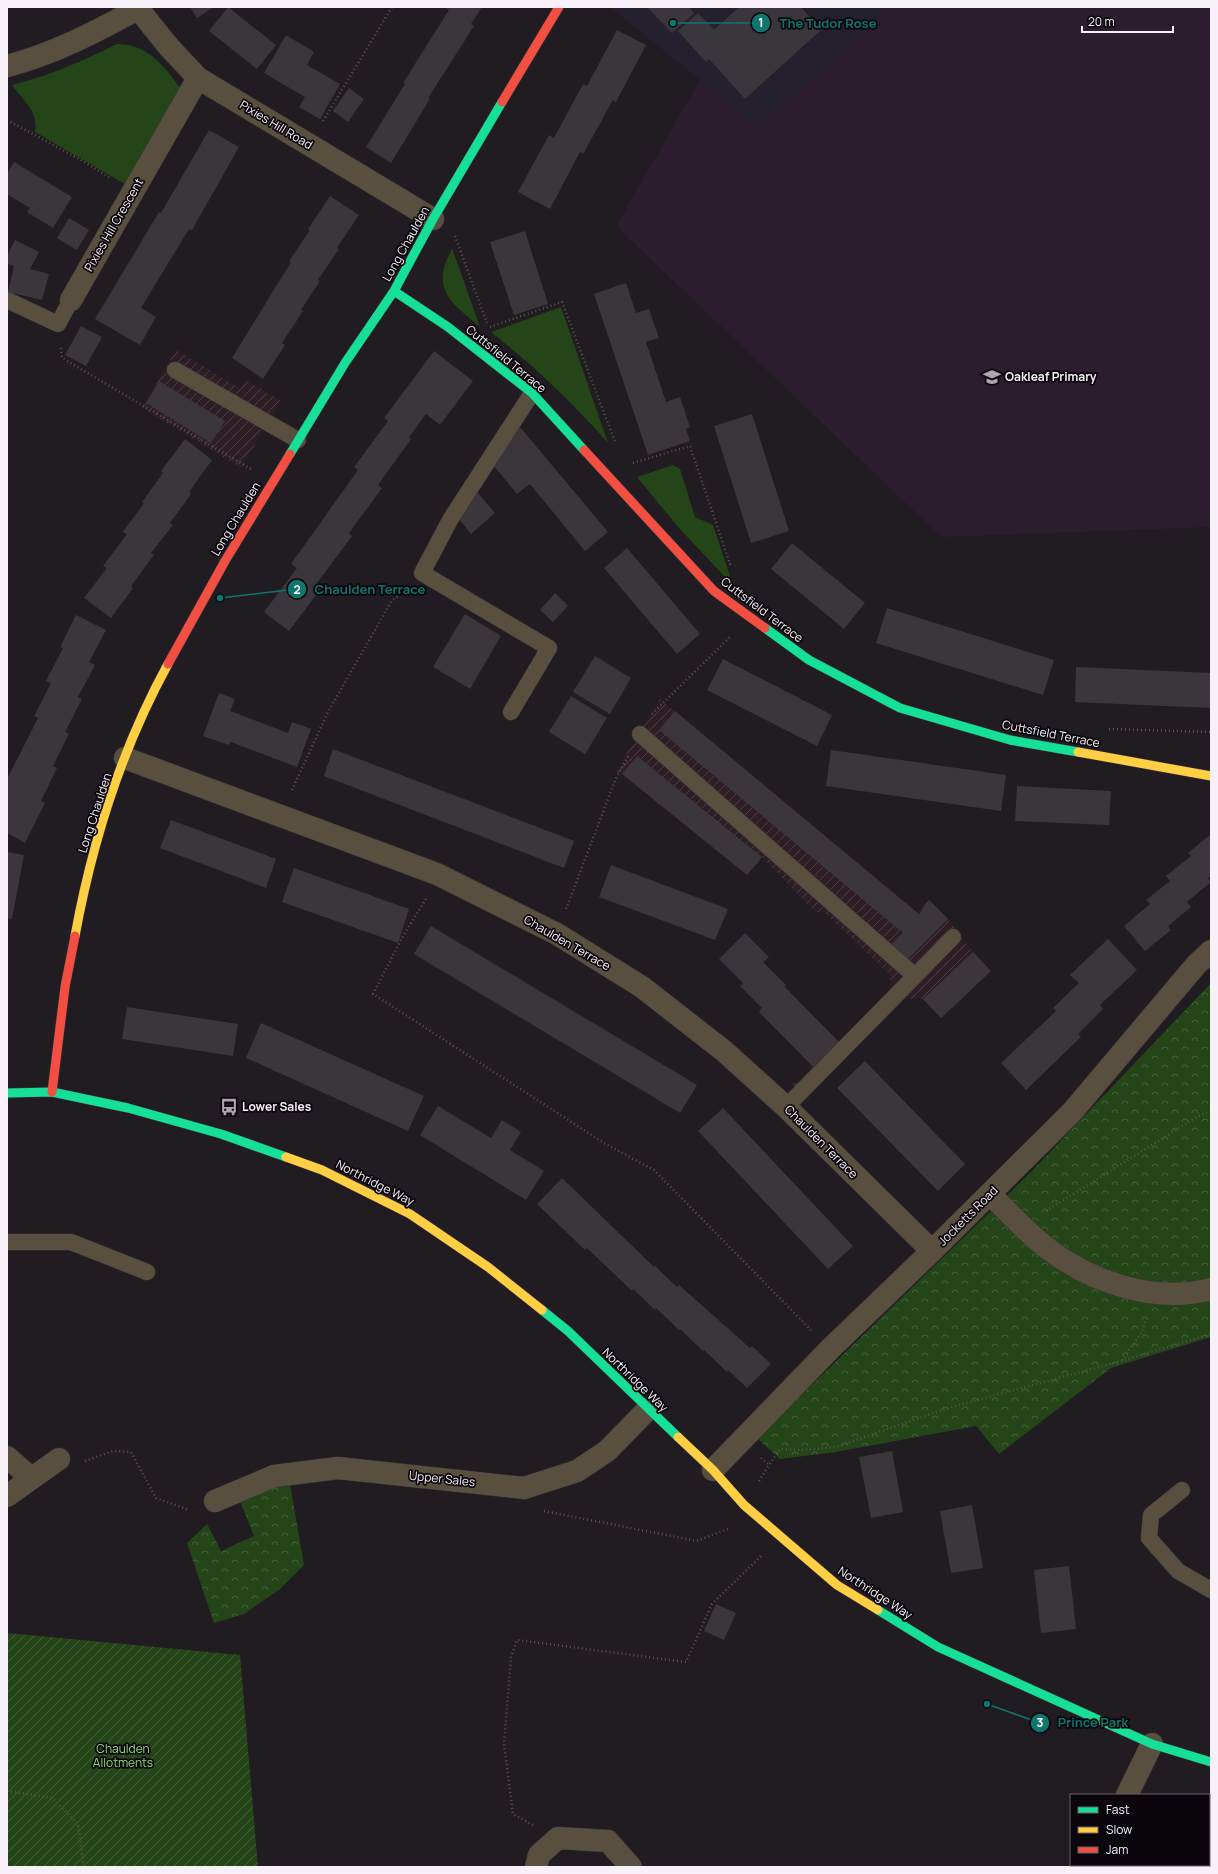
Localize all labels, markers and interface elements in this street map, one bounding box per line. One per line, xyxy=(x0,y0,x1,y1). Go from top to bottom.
scale bar xyxy=(1082,8,1173,34)
callout: The Tudor Rose xyxy=(751,11,884,36)
text: 20 m xyxy=(1088,13,1115,30)
text: 1 xyxy=(758,14,764,31)
text: The Tudor Rose xyxy=(780,14,877,32)
street label: Pixies Hill Road xyxy=(237,96,316,153)
street label: Pixies Hill Crescent xyxy=(80,175,147,275)
street label: Long Chaulden xyxy=(378,203,433,284)
street label: Cuttsfield Terrace xyxy=(462,321,550,396)
school or university icon: Oakleaf Primary xyxy=(982,367,1002,387)
place label: Oakleaf Primary xyxy=(1005,368,1097,385)
street label: Long Chaulden xyxy=(207,479,264,559)
street label: Cuttsfield Terrace xyxy=(718,573,807,646)
callout: Chaulden Terrace xyxy=(287,577,434,602)
text: Chaulden Terrace xyxy=(315,580,426,598)
text: 2 xyxy=(293,581,301,598)
street label: Cuttsfield Terrace xyxy=(1001,716,1101,751)
street label: Long Chaulden xyxy=(74,771,115,855)
street label: Chaulden Terrace xyxy=(521,911,614,974)
bus stop icon: Lower Sales xyxy=(219,1097,239,1117)
place label: Lower Sales xyxy=(242,1098,312,1115)
street label: Chaulden Terrace xyxy=(781,1101,862,1182)
street label: Northridge Way xyxy=(333,1156,418,1210)
street label: Jocketts Road xyxy=(934,1182,1001,1249)
street label: Northridge Way xyxy=(599,1344,673,1416)
street label: Upper Sales xyxy=(408,1467,476,1490)
street label: Northridge Way xyxy=(835,1562,916,1623)
callout: Prince Park xyxy=(1030,1710,1136,1735)
text: Prince Park xyxy=(1058,1713,1129,1731)
text: 3 xyxy=(1037,1714,1044,1731)
park label: Chaulden Allotments xyxy=(93,1740,153,1771)
legend xyxy=(1070,1794,1210,1866)
text: Fast xyxy=(1106,1801,1130,1818)
text: Slow xyxy=(1106,1821,1132,1838)
text: Jam xyxy=(1106,1841,1128,1858)

